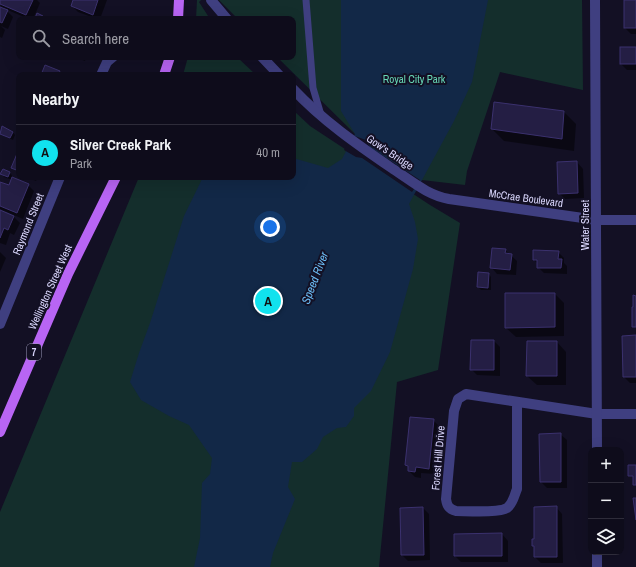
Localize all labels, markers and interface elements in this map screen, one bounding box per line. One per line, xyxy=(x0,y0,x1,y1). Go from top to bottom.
search box xyxy=(16,16,296,60)
icon: search xyxy=(30,27,52,49)
text: Search here xyxy=(62,28,129,49)
park label: Royal City Park xyxy=(383,72,446,86)
text: Nearby xyxy=(32,87,79,110)
street label: Gow's Bridge xyxy=(364,131,416,173)
text: Silver Creek Park xyxy=(70,134,171,155)
text: A xyxy=(41,144,49,161)
text: 40 m xyxy=(256,144,280,161)
text: Park xyxy=(70,155,92,172)
street label: McCrae Boulevard xyxy=(488,186,564,210)
street label: Raymond Street xyxy=(9,191,47,257)
street label: Water Street xyxy=(578,199,592,250)
your location xyxy=(260,217,280,237)
street label: Wellington Street West xyxy=(25,242,75,332)
water label: Speed River xyxy=(298,249,333,306)
pin: A xyxy=(255,286,281,316)
road number: 7 xyxy=(27,344,41,360)
street label: Forest Hill Drive xyxy=(428,425,448,491)
map controls xyxy=(588,447,624,555)
button: + xyxy=(588,447,624,483)
button: − xyxy=(588,483,624,519)
button: layers xyxy=(588,519,624,555)

